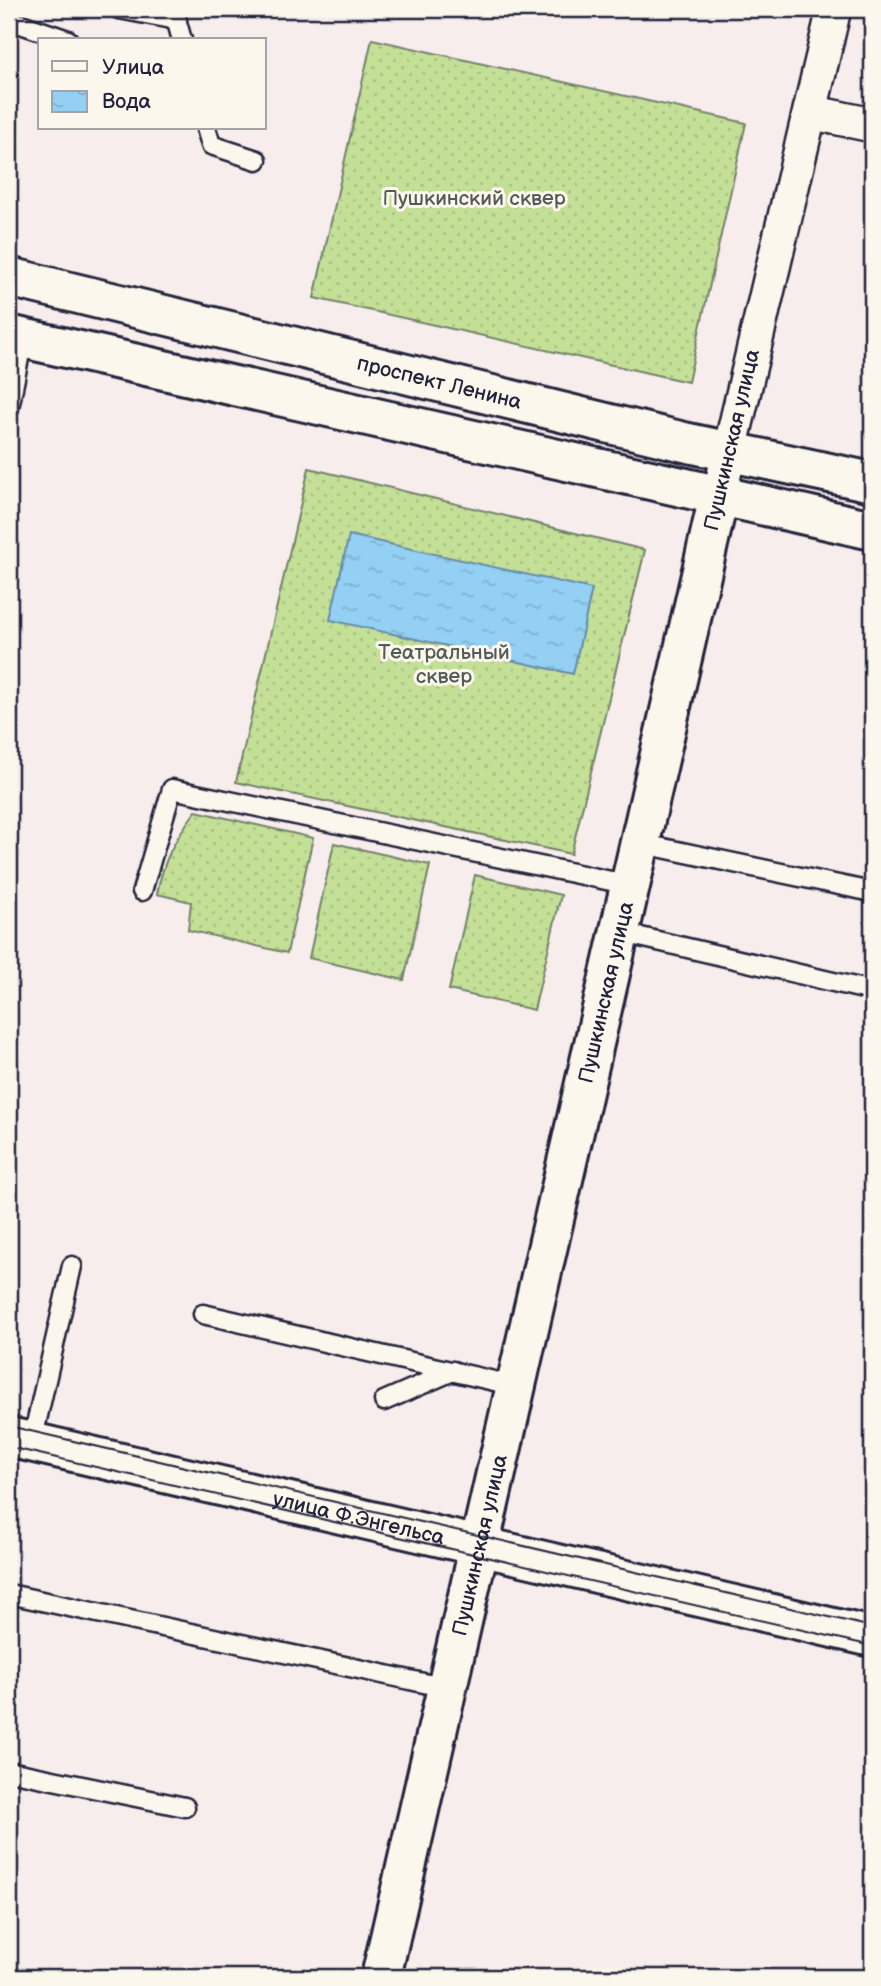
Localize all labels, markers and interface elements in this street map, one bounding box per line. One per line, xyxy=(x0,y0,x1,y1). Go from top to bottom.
legend xyxy=(38,38,266,130)
text: Улица xyxy=(102,55,165,80)
text: Вода xyxy=(102,89,151,114)
park label: Пушкинский сквер xyxy=(382,186,566,211)
street label: Пушкинская улица xyxy=(699,346,765,533)
street label: проспект Ленина xyxy=(354,350,525,415)
park label: Театральный сквер xyxy=(378,640,510,689)
street label: Пушкинская улица xyxy=(573,899,639,1086)
street label: Пушкинская улица xyxy=(447,1451,513,1638)
street label: улица Ф.Энгельса xyxy=(271,1486,448,1550)

